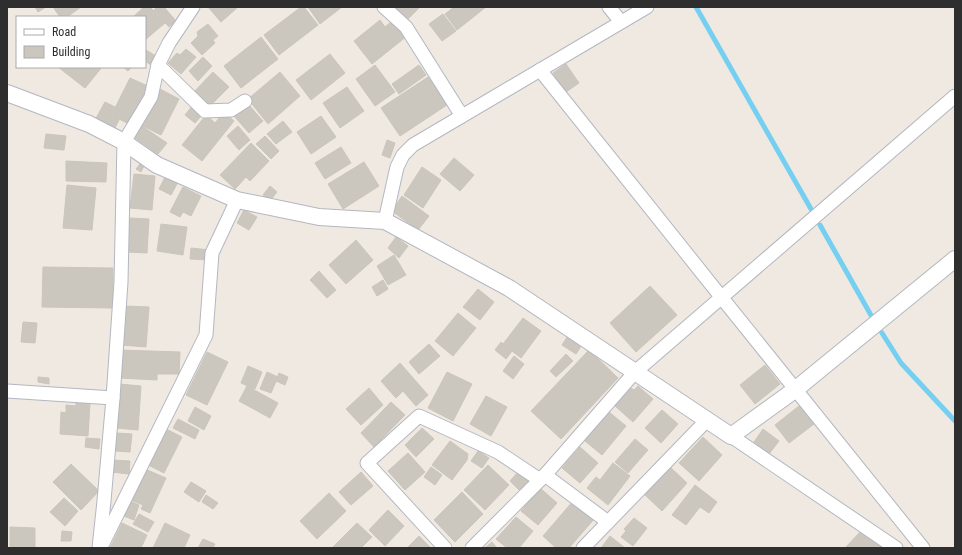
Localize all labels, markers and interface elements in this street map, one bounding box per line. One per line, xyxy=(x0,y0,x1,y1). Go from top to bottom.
legend xyxy=(16,16,146,68)
text: Road xyxy=(52,25,76,39)
text: Building xyxy=(52,45,90,59)

